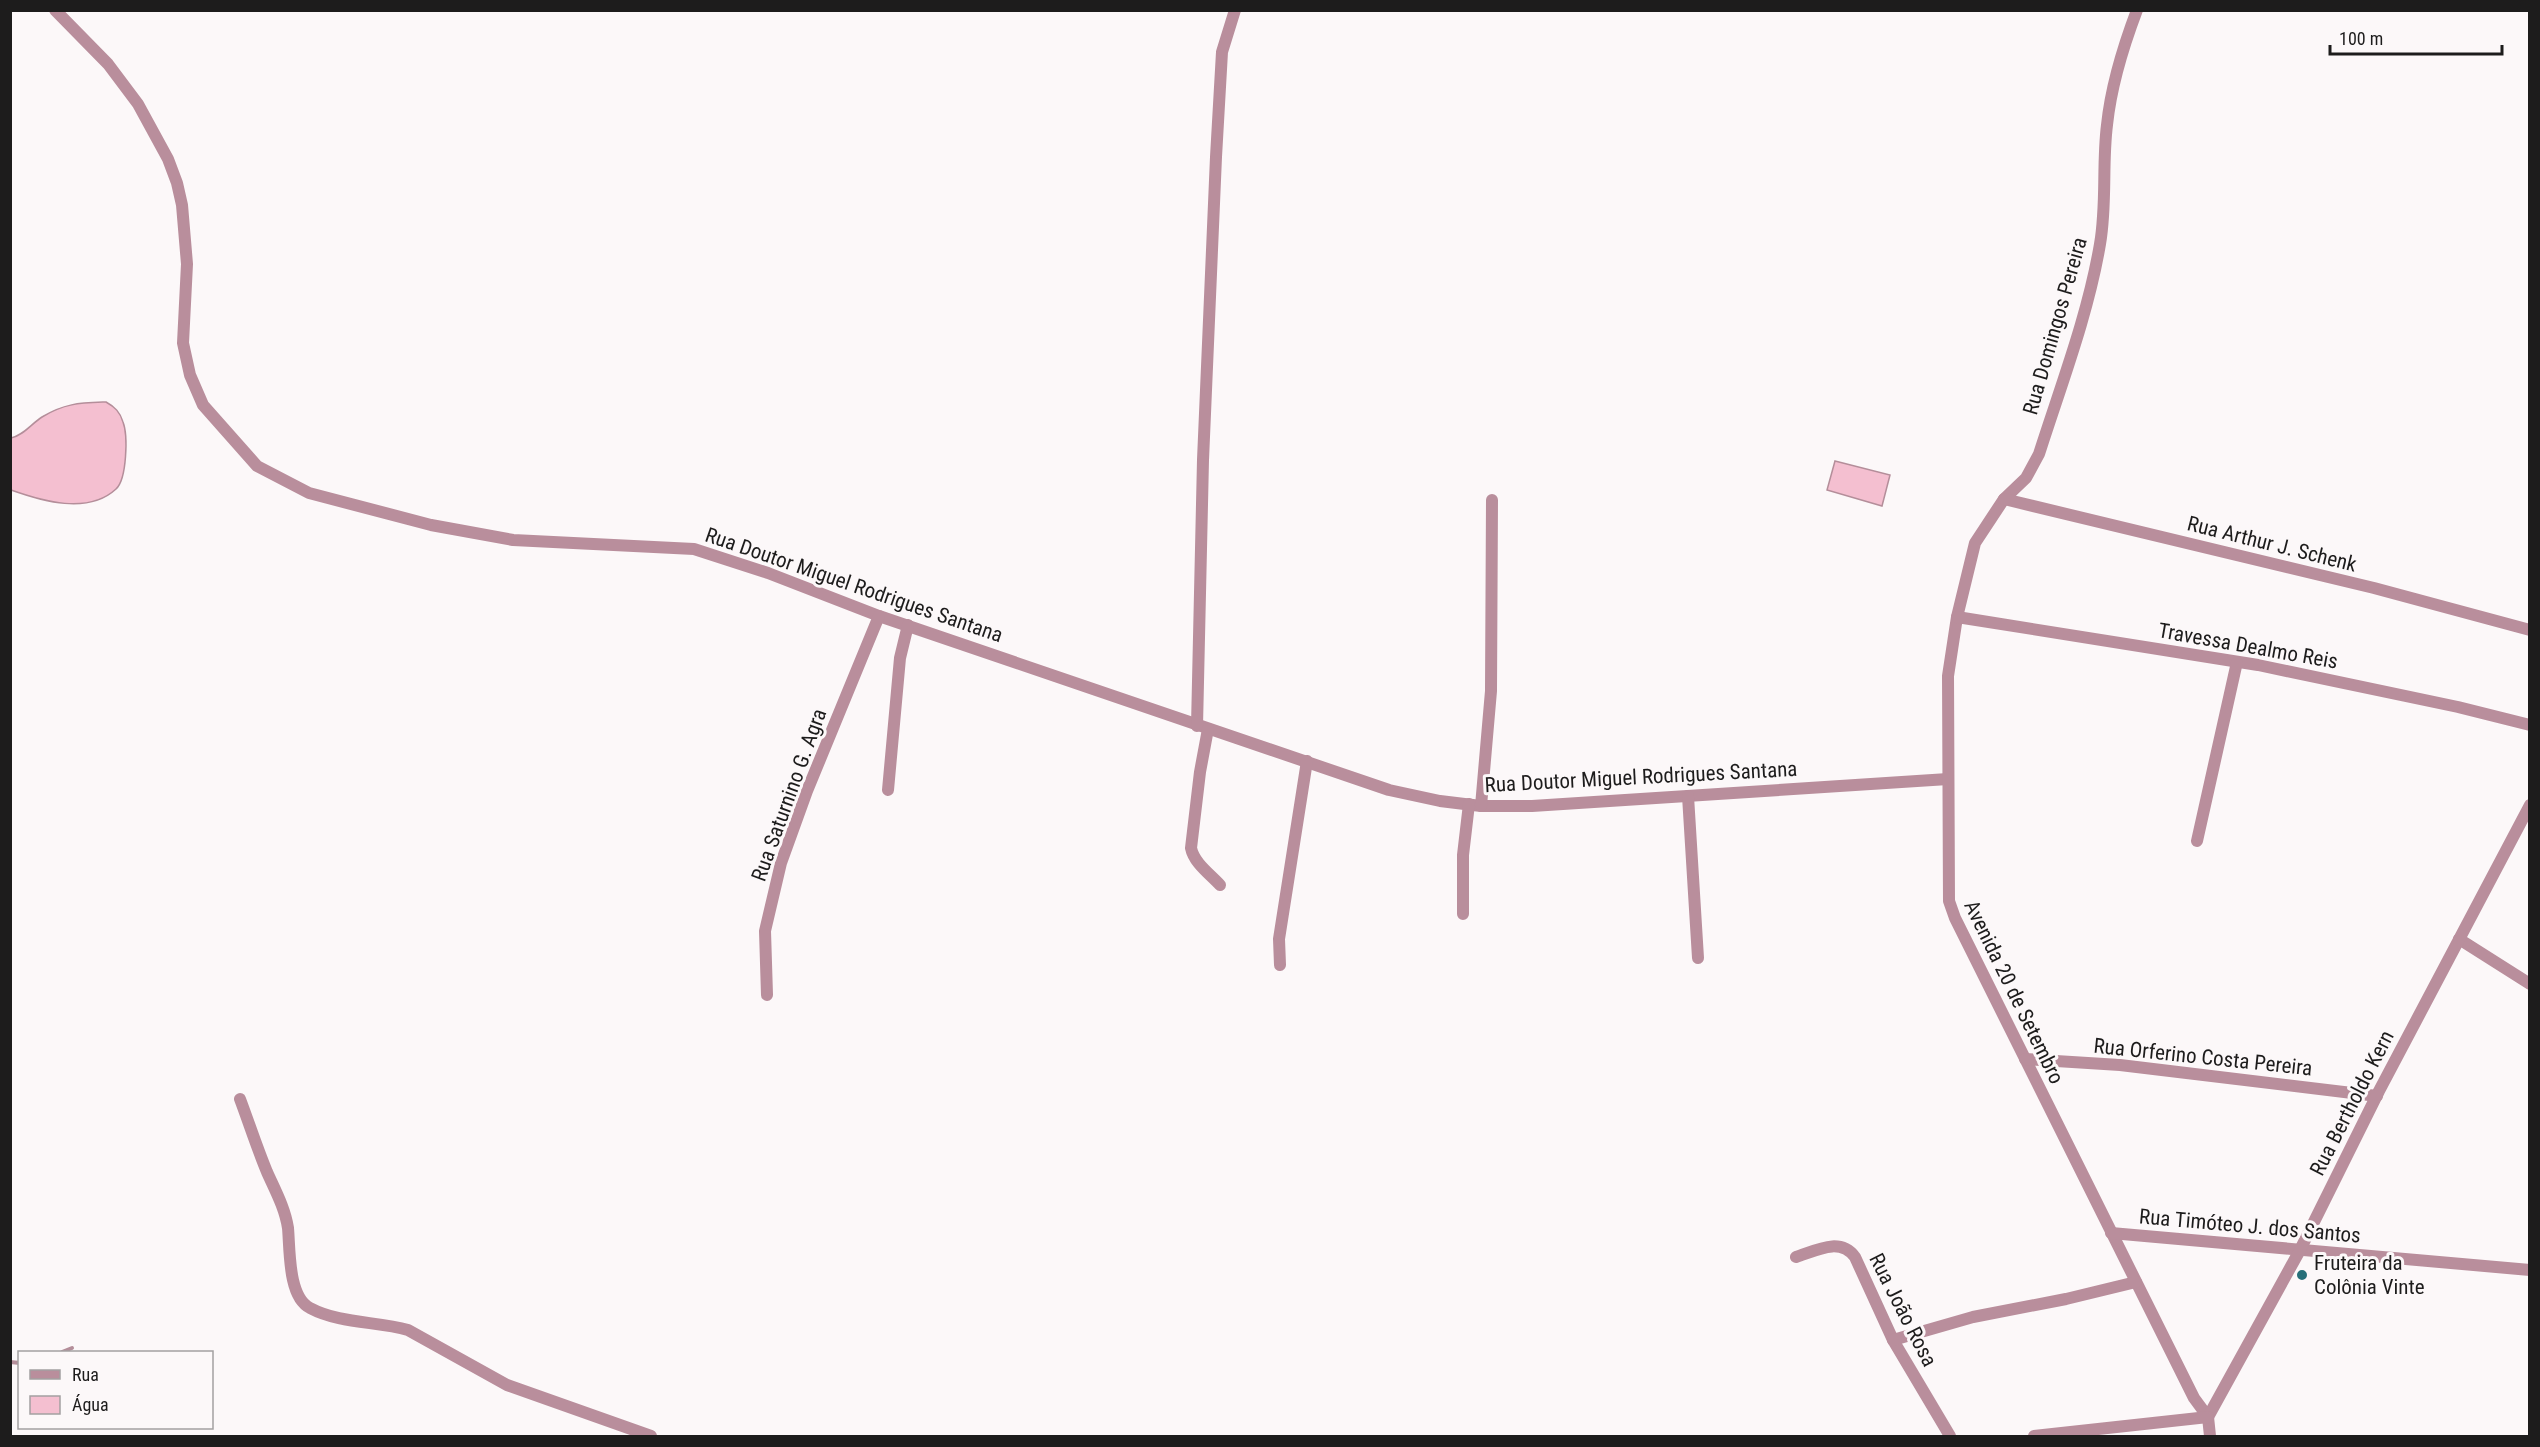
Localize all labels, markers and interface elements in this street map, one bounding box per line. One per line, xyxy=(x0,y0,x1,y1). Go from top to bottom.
scale bar xyxy=(2330,18,2502,56)
text: 100 m xyxy=(2339,28,2383,49)
street label: Rua Domingos Pereira xyxy=(2018,235,2092,417)
street label: Rua Arthur J. Schenk xyxy=(2185,511,2360,577)
street label: Rua Doutor Miguel Rodrigues Santana xyxy=(702,523,1006,647)
street label: Travessa Dealmo Reis xyxy=(2156,618,2340,674)
street label: Rua Saturnino G. Agra xyxy=(747,706,831,884)
street label: Rua Doutor Miguel Rodrigues Santana xyxy=(1484,757,1798,797)
street label: Avenida 20 de Setembro xyxy=(1959,896,2069,1088)
street label: Rua Bertholdo Kern xyxy=(2305,1026,2399,1180)
street label: Rua Orferino Costa Pereira xyxy=(2092,1034,2314,1080)
street label: Rua Timóteo J. dos Santos xyxy=(2138,1204,2362,1248)
street label: Rua João Rosa xyxy=(1864,1249,1942,1371)
place label: Fruteira da Colônia Vinte xyxy=(2314,1251,2425,1299)
marker: Fruteira da Colônia Vinte xyxy=(2295,1268,2309,1282)
legend xyxy=(18,1351,213,1429)
text: Rua xyxy=(72,1364,99,1385)
text: Água xyxy=(72,1394,109,1415)

